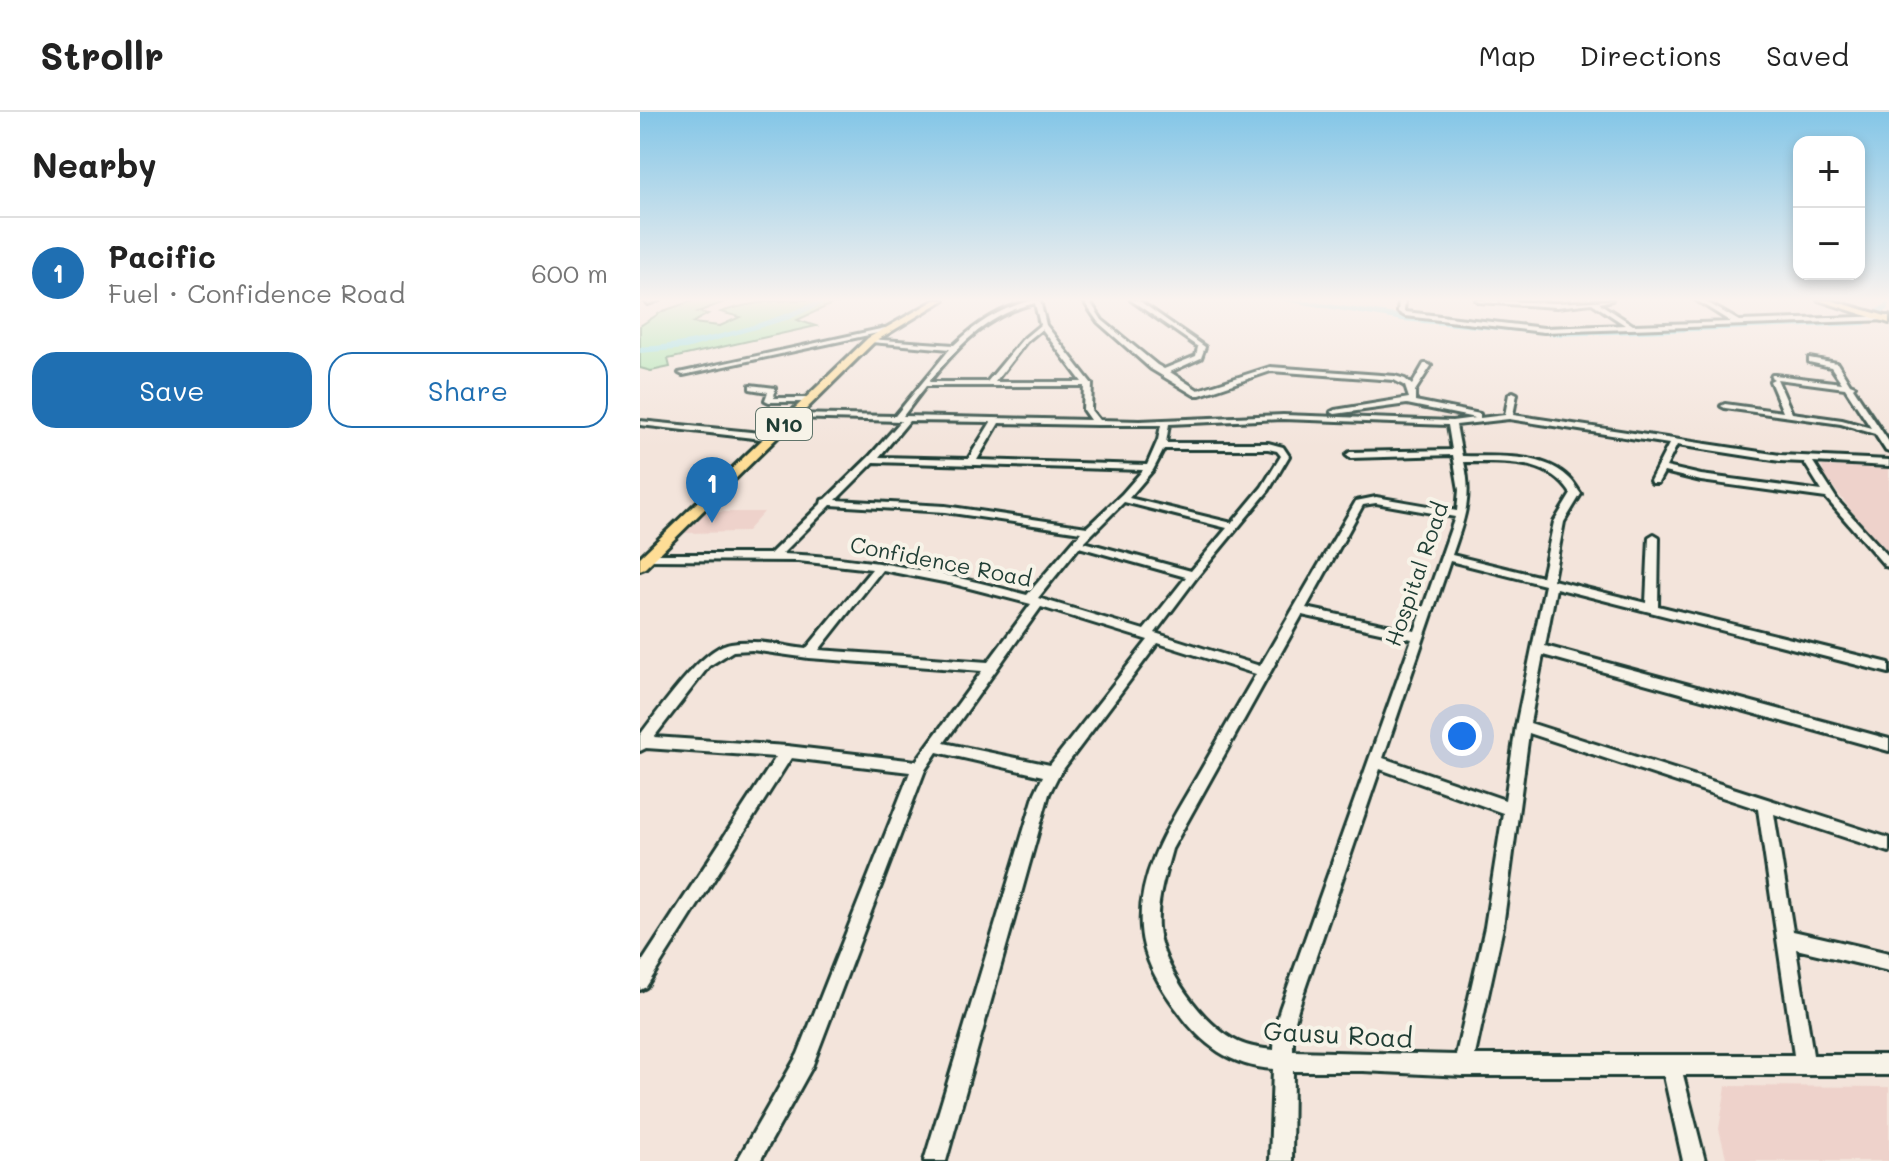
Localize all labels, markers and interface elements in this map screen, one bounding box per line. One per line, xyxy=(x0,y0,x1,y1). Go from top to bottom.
text: Strollr xyxy=(40,30,164,80)
text: Map xyxy=(1479,37,1536,73)
text: Directions xyxy=(1580,37,1722,73)
text: Saved xyxy=(1766,37,1849,73)
map controls xyxy=(1793,136,1865,280)
button: + xyxy=(1793,136,1865,208)
text: Nearby xyxy=(32,142,157,187)
button: − xyxy=(1793,208,1865,280)
text: Pacific xyxy=(108,236,216,276)
text: 1 xyxy=(52,256,64,290)
text: 600 m xyxy=(531,256,608,290)
text: Fuel · Confidence Road xyxy=(108,276,405,310)
button: Save xyxy=(32,352,312,428)
button: Share xyxy=(328,352,608,428)
road number: N10 xyxy=(756,408,812,440)
pin: 1 xyxy=(686,457,738,523)
street label: Hospital Road xyxy=(1378,498,1454,650)
street label: Confidence Road xyxy=(848,529,1034,593)
your location xyxy=(1442,716,1482,756)
street label: Gausu Road xyxy=(1262,1013,1414,1055)

